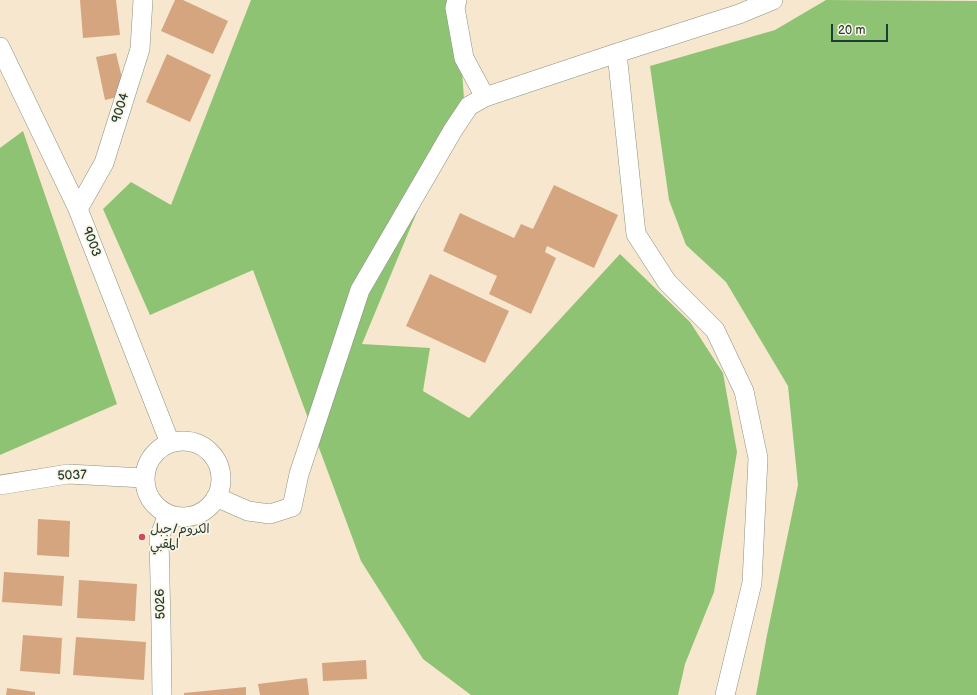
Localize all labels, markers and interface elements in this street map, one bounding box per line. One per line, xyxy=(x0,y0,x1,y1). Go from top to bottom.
scale bar xyxy=(833,16,890,42)
text: 20 m xyxy=(838,23,865,38)
street label: 9004 xyxy=(109,91,133,125)
street label: 9003 xyxy=(78,225,104,259)
street label: 5037 xyxy=(57,468,87,484)
place label: الكروم/جبل المقبي xyxy=(150,522,210,553)
marker: الكروم/جبل المقبي xyxy=(137,532,147,542)
street label: 5026 xyxy=(153,588,169,620)

